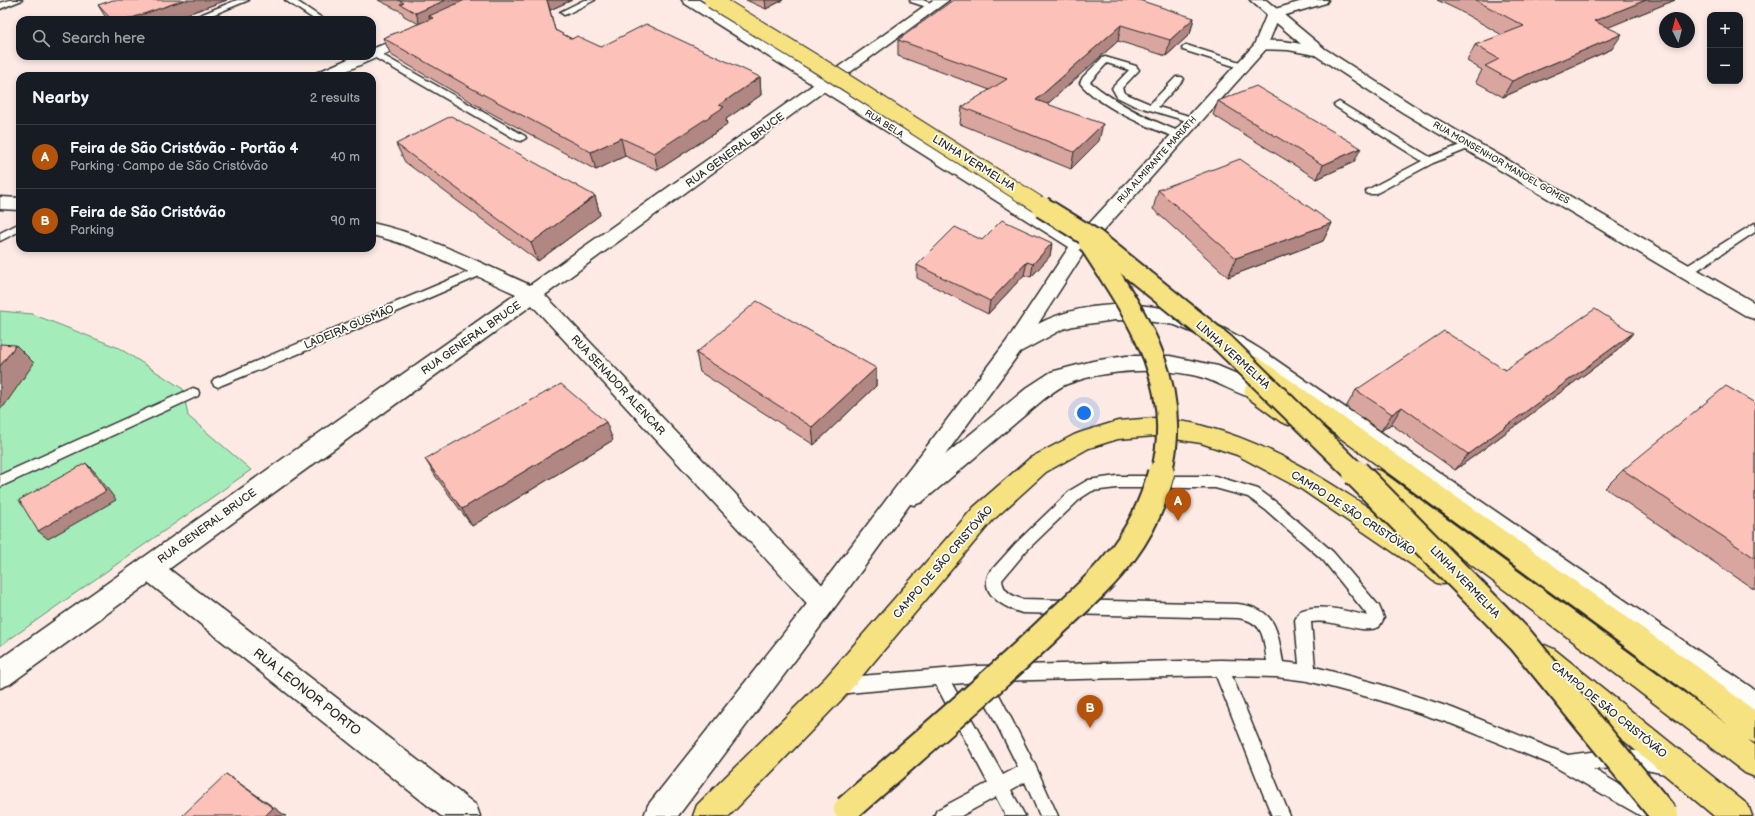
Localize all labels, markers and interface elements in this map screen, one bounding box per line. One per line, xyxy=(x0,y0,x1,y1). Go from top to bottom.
north arrow xyxy=(1659,12,1695,48)
map controls xyxy=(1707,12,1743,84)
button: + xyxy=(1707,12,1743,48)
search box xyxy=(16,16,376,60)
icon: search xyxy=(30,27,52,49)
text: Search here xyxy=(62,29,145,48)
button: − xyxy=(1707,48,1743,84)
text: Nearby xyxy=(32,88,89,108)
text: 2 results xyxy=(310,90,360,106)
street label: RUA BELA xyxy=(863,108,906,140)
street label: RUA GENERAL BRUCE xyxy=(683,110,787,190)
street label: RUA ALMIRANTE MARIATH xyxy=(1115,114,1199,206)
street label: RUA MONSENHOR MANOEL GOMES xyxy=(1431,119,1572,207)
street label: LINHA VERMELHA xyxy=(930,132,1018,194)
text: Feira de São Cristóvão - Portão 4 xyxy=(70,139,298,158)
text: A xyxy=(41,149,49,165)
text: 40 m xyxy=(330,149,360,165)
text: Parking · Campo de São Cristóvão xyxy=(70,158,268,174)
text: Feira de São Cristóvão xyxy=(70,203,226,222)
text: B xyxy=(40,213,50,229)
text: 90 m xyxy=(331,213,360,229)
text: Parking xyxy=(70,222,114,238)
street label: RUA GENERAL BRUCE xyxy=(419,299,523,377)
street label: LADEIRA GUSMÃO xyxy=(302,302,396,352)
street label: LINHA VERMELHA xyxy=(1193,318,1273,392)
street label: RUA SENADOR ALENCAR xyxy=(568,332,668,438)
your location xyxy=(1074,403,1094,423)
street label: CAMPO DE SÃO CRISTÓVÃO xyxy=(1289,467,1418,558)
street label: RUA GENERAL BRUCE xyxy=(155,486,259,566)
pin: A xyxy=(1165,488,1191,521)
street label: CAMPO DE SÃO CRISTÓVÃO xyxy=(890,502,995,621)
street label: LINHA VERMELHA xyxy=(1427,543,1503,621)
street label: RUA LEONOR PORTO xyxy=(250,645,364,739)
street label: CAMPO DE SÃO CRISTÓVÃO xyxy=(1549,659,1670,761)
pin: B xyxy=(1077,695,1103,728)

